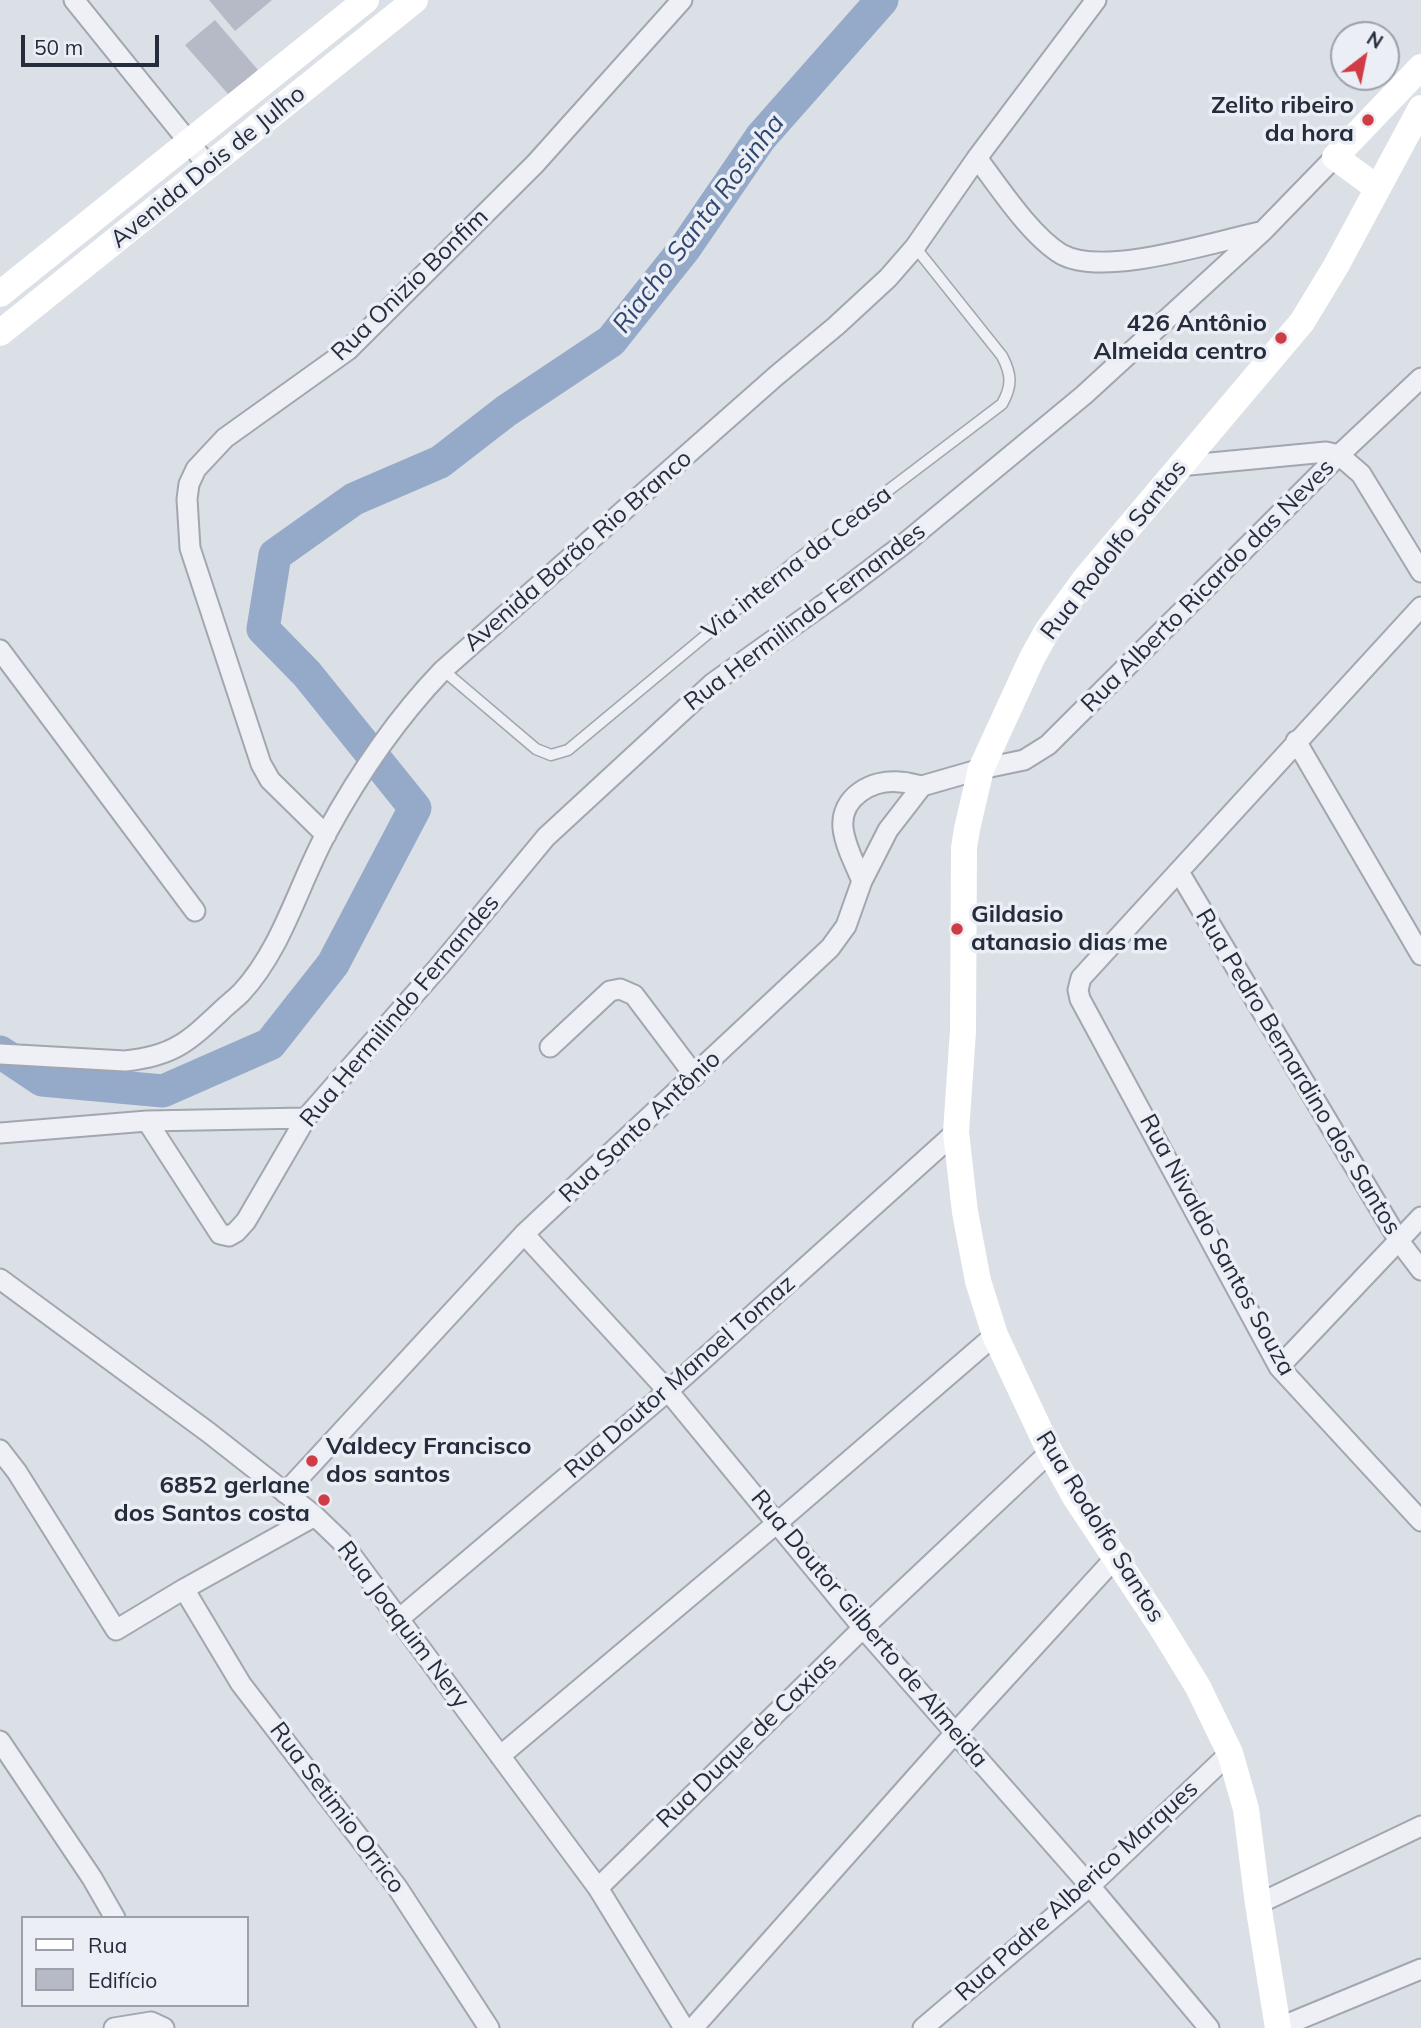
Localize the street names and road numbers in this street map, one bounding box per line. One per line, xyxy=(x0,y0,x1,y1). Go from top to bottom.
street label: Avenida Dois de Julho xyxy=(105,80,311,254)
street label: Rua Onizio Bonfim xyxy=(326,203,494,367)
street label: Avenida Barão Rio Branco xyxy=(458,444,698,658)
street label: Rua Alberto Ricardo das Neves xyxy=(1075,453,1341,719)
street label: Rua Rodolfo Santos xyxy=(1035,454,1193,646)
street label: Via interna da Ceasa xyxy=(697,480,897,646)
street label: Rua Hermilindo Fernandes xyxy=(679,517,931,717)
street label: Rua Hermilindo Fernandes xyxy=(294,889,506,1133)
street label: Rua Pedro Bernardino dos Santos xyxy=(1189,904,1407,1240)
street label: Rua Santo Antônio xyxy=(553,1045,727,1209)
street label: Rua Nivaldo Santos Souza xyxy=(1133,1109,1301,1381)
street label: Rua Doutor Manoel Tomaz xyxy=(559,1269,801,1485)
street label: Rua Rodolfo Santos xyxy=(1029,1426,1171,1628)
street label: Rua Doutor Gilberto de Almeida xyxy=(744,1484,994,1774)
street label: Rua Joaquim Nery xyxy=(331,1536,475,1714)
street label: Rua Duque de Caxias xyxy=(651,1647,843,1835)
street label: Rua Setimio Orrico xyxy=(263,1717,411,1899)
street label: Rua Padre Alberico Marques xyxy=(950,1774,1204,2008)

